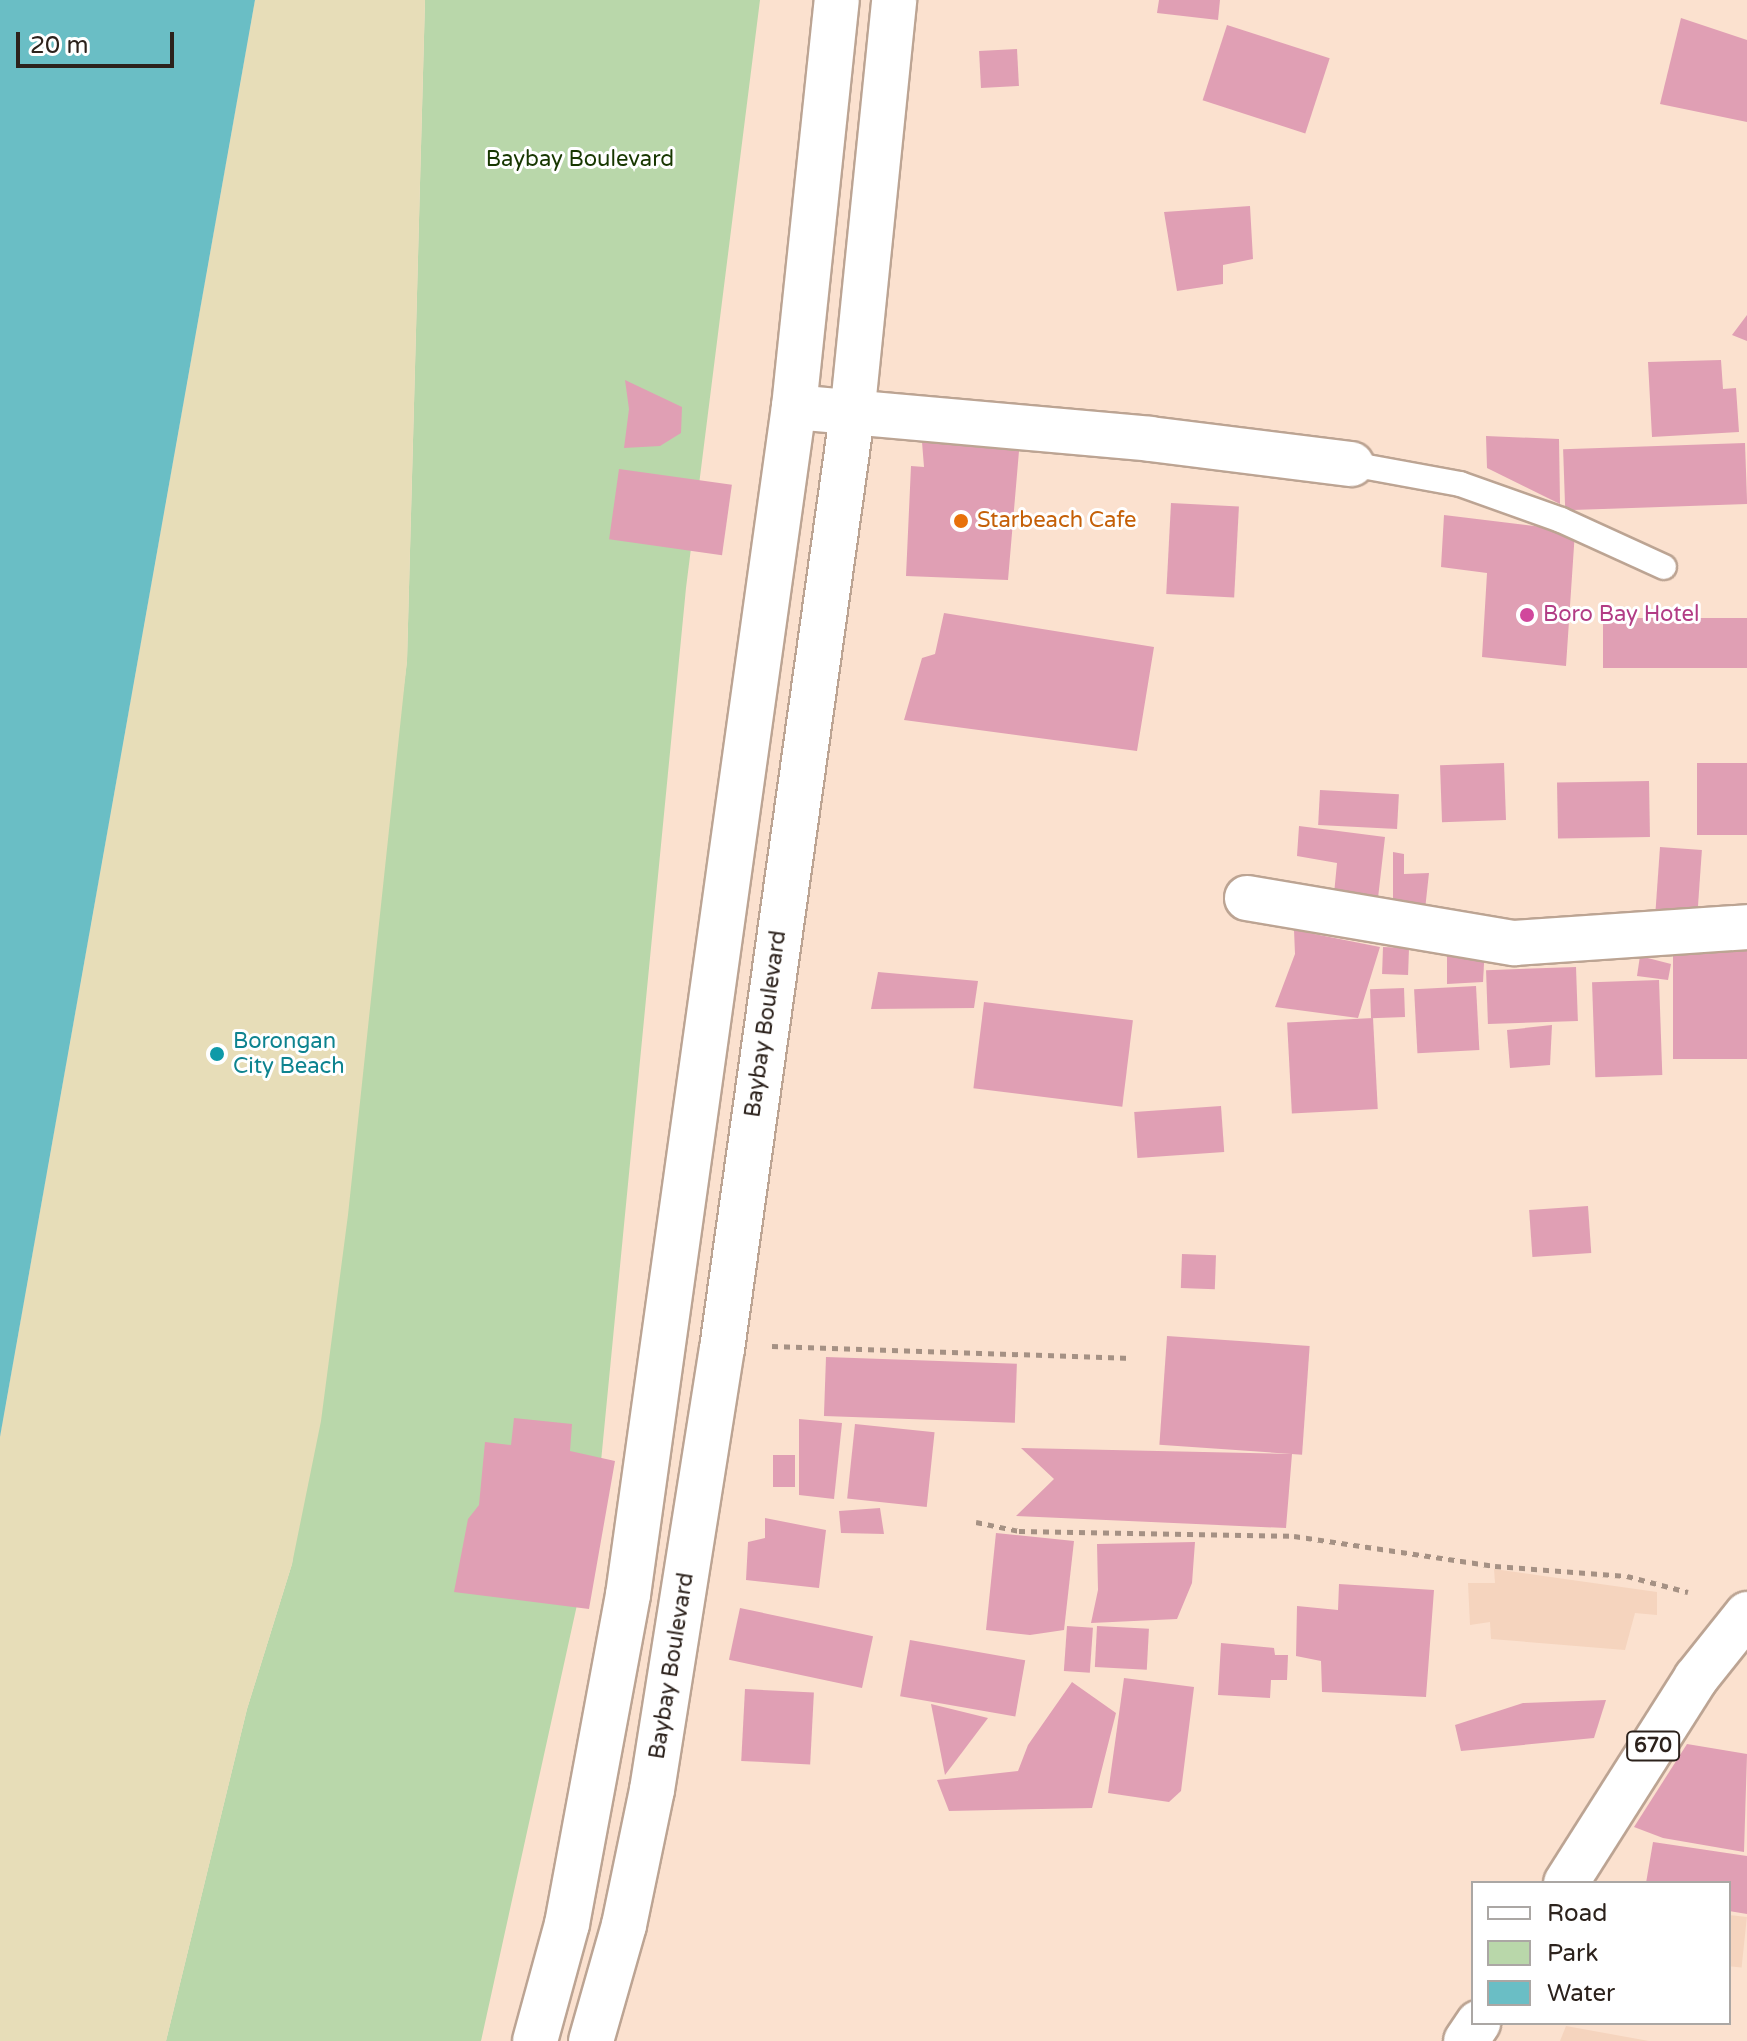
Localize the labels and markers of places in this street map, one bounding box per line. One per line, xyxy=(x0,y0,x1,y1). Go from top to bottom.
place label: Starbeach Cafe xyxy=(977,508,1136,534)
marker: Starbeach Cafe xyxy=(952,512,970,530)
place label: Boro Bay Hotel xyxy=(1543,602,1699,628)
marker: Boro Bay Hotel xyxy=(1518,606,1536,624)
place label: Borongan City Beach xyxy=(233,1028,345,1080)
marker: Borongan City Beach xyxy=(208,1045,226,1063)

